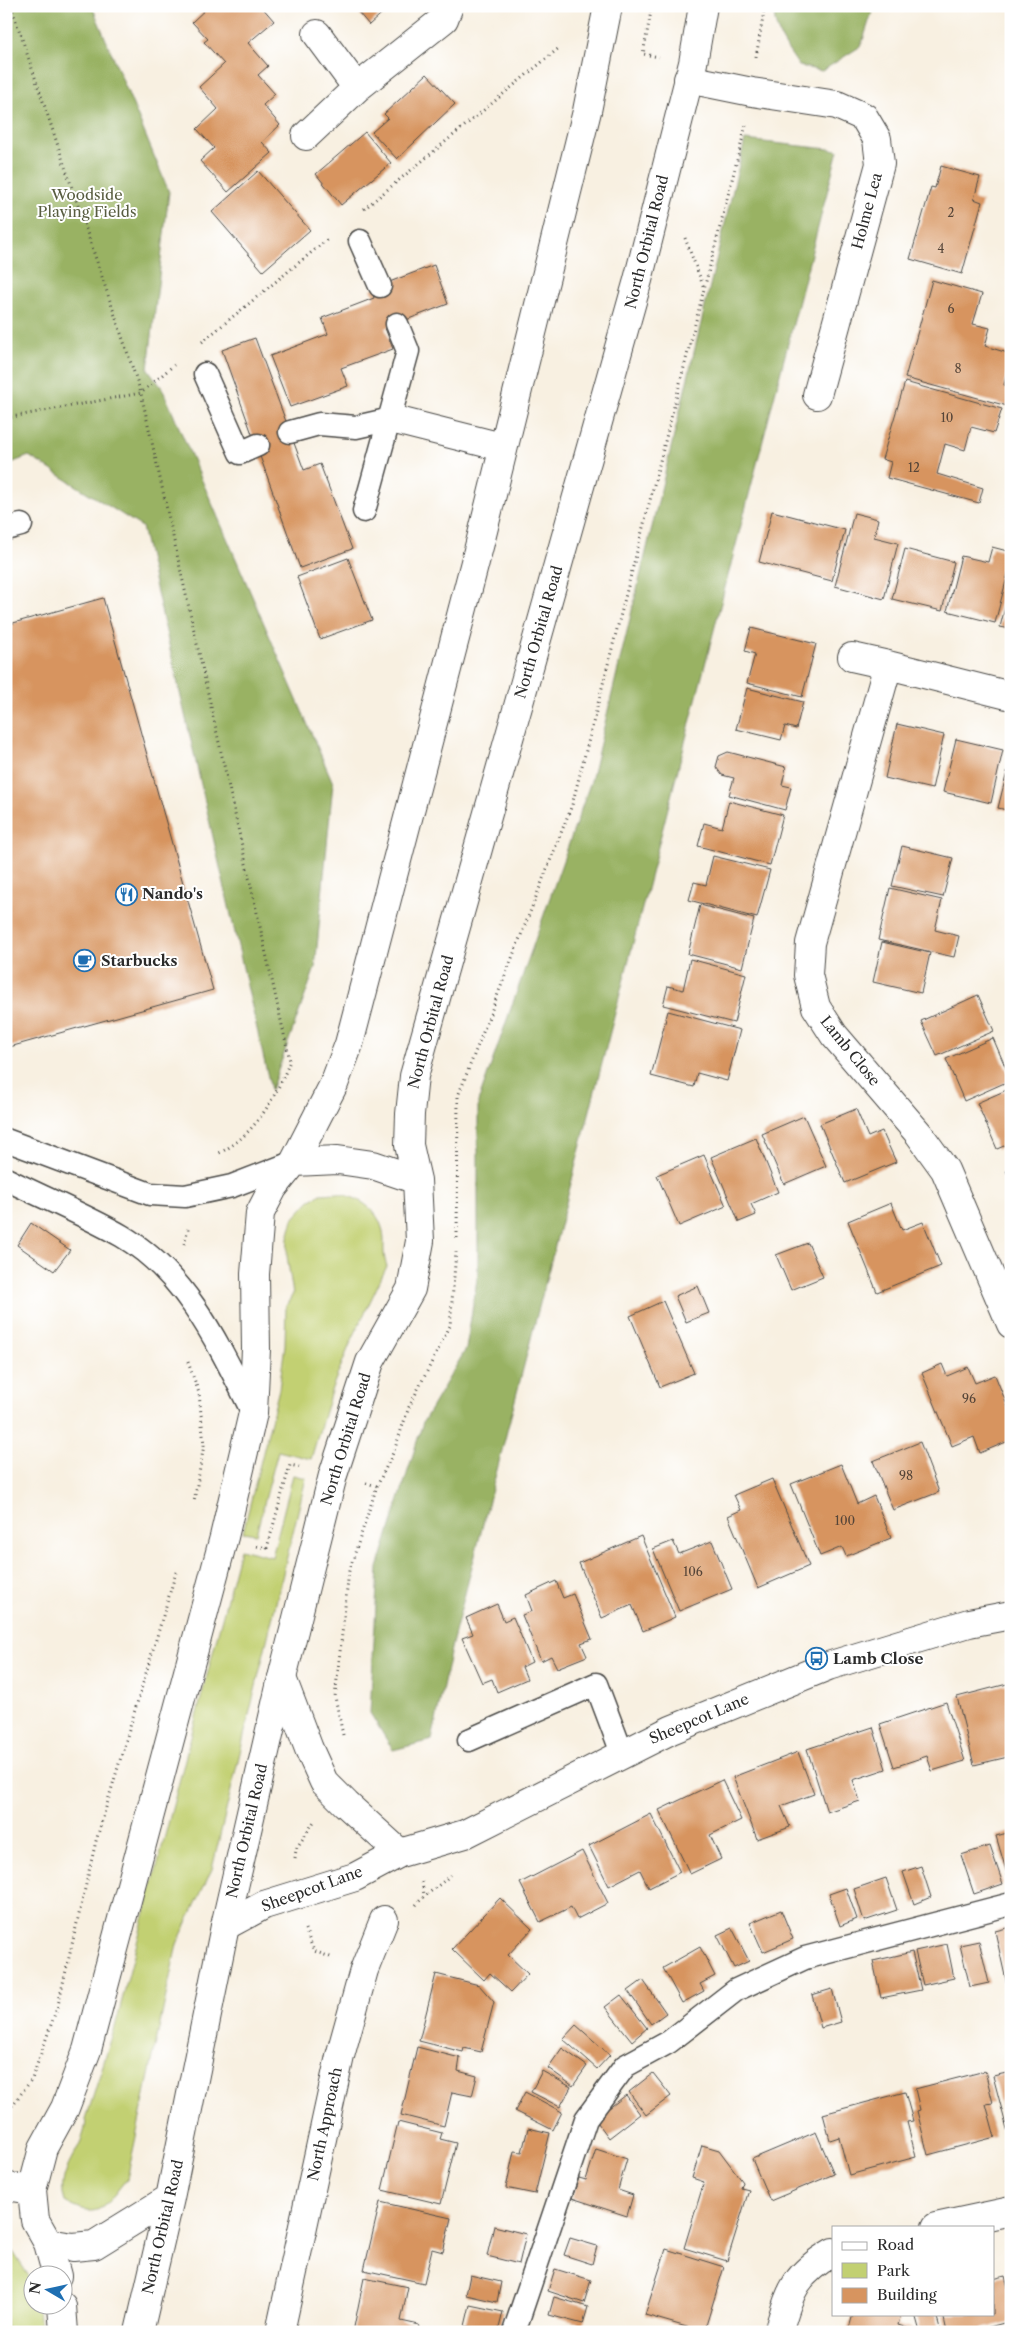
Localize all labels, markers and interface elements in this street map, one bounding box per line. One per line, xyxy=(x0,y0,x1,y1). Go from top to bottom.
street label: Holme Lea xyxy=(847,170,886,251)
street label: North Orbital Road xyxy=(621,173,672,311)
park label: Woodside Playing Fields xyxy=(38,185,136,221)
house number: 2 xyxy=(948,205,955,220)
house number: 4 xyxy=(938,241,945,256)
house number: 6 xyxy=(947,301,955,316)
house number: 8 xyxy=(954,361,962,376)
house number: 10 xyxy=(941,410,953,425)
house number: 12 xyxy=(908,460,920,475)
street label: North Orbital Road xyxy=(510,563,567,701)
restaurant icon: Nando's xyxy=(114,882,138,906)
place label: Nando's xyxy=(142,884,203,903)
cafe icon: Starbucks xyxy=(73,949,97,973)
place label: Starbucks xyxy=(101,951,177,970)
street label: North Orbital Road xyxy=(404,953,457,1091)
street label: Lamb Close xyxy=(816,1012,884,1090)
street label: North Orbital Road xyxy=(316,1370,375,1507)
house number: 96 xyxy=(962,1391,976,1406)
house number: 98 xyxy=(899,1468,913,1483)
house number: 100 xyxy=(835,1513,855,1528)
house number: 106 xyxy=(683,1564,703,1579)
bus stop icon: Lamb Close xyxy=(805,1647,829,1671)
place label: Lamb Close xyxy=(833,1649,923,1668)
street label: Sheepcot Lane xyxy=(646,1689,751,1748)
street label: North Orbital Road xyxy=(222,1762,271,1900)
street label: Sheepcot Lane xyxy=(259,1861,365,1916)
street label: North Approach xyxy=(303,2065,346,2182)
street label: North Orbital Road xyxy=(138,2158,187,2296)
legend xyxy=(832,2226,994,2316)
text: Road xyxy=(877,2235,914,2254)
text: Park xyxy=(877,2261,911,2280)
north arrow xyxy=(22,2266,72,2316)
text: N xyxy=(25,2281,45,2295)
text: Building xyxy=(877,2285,937,2304)

